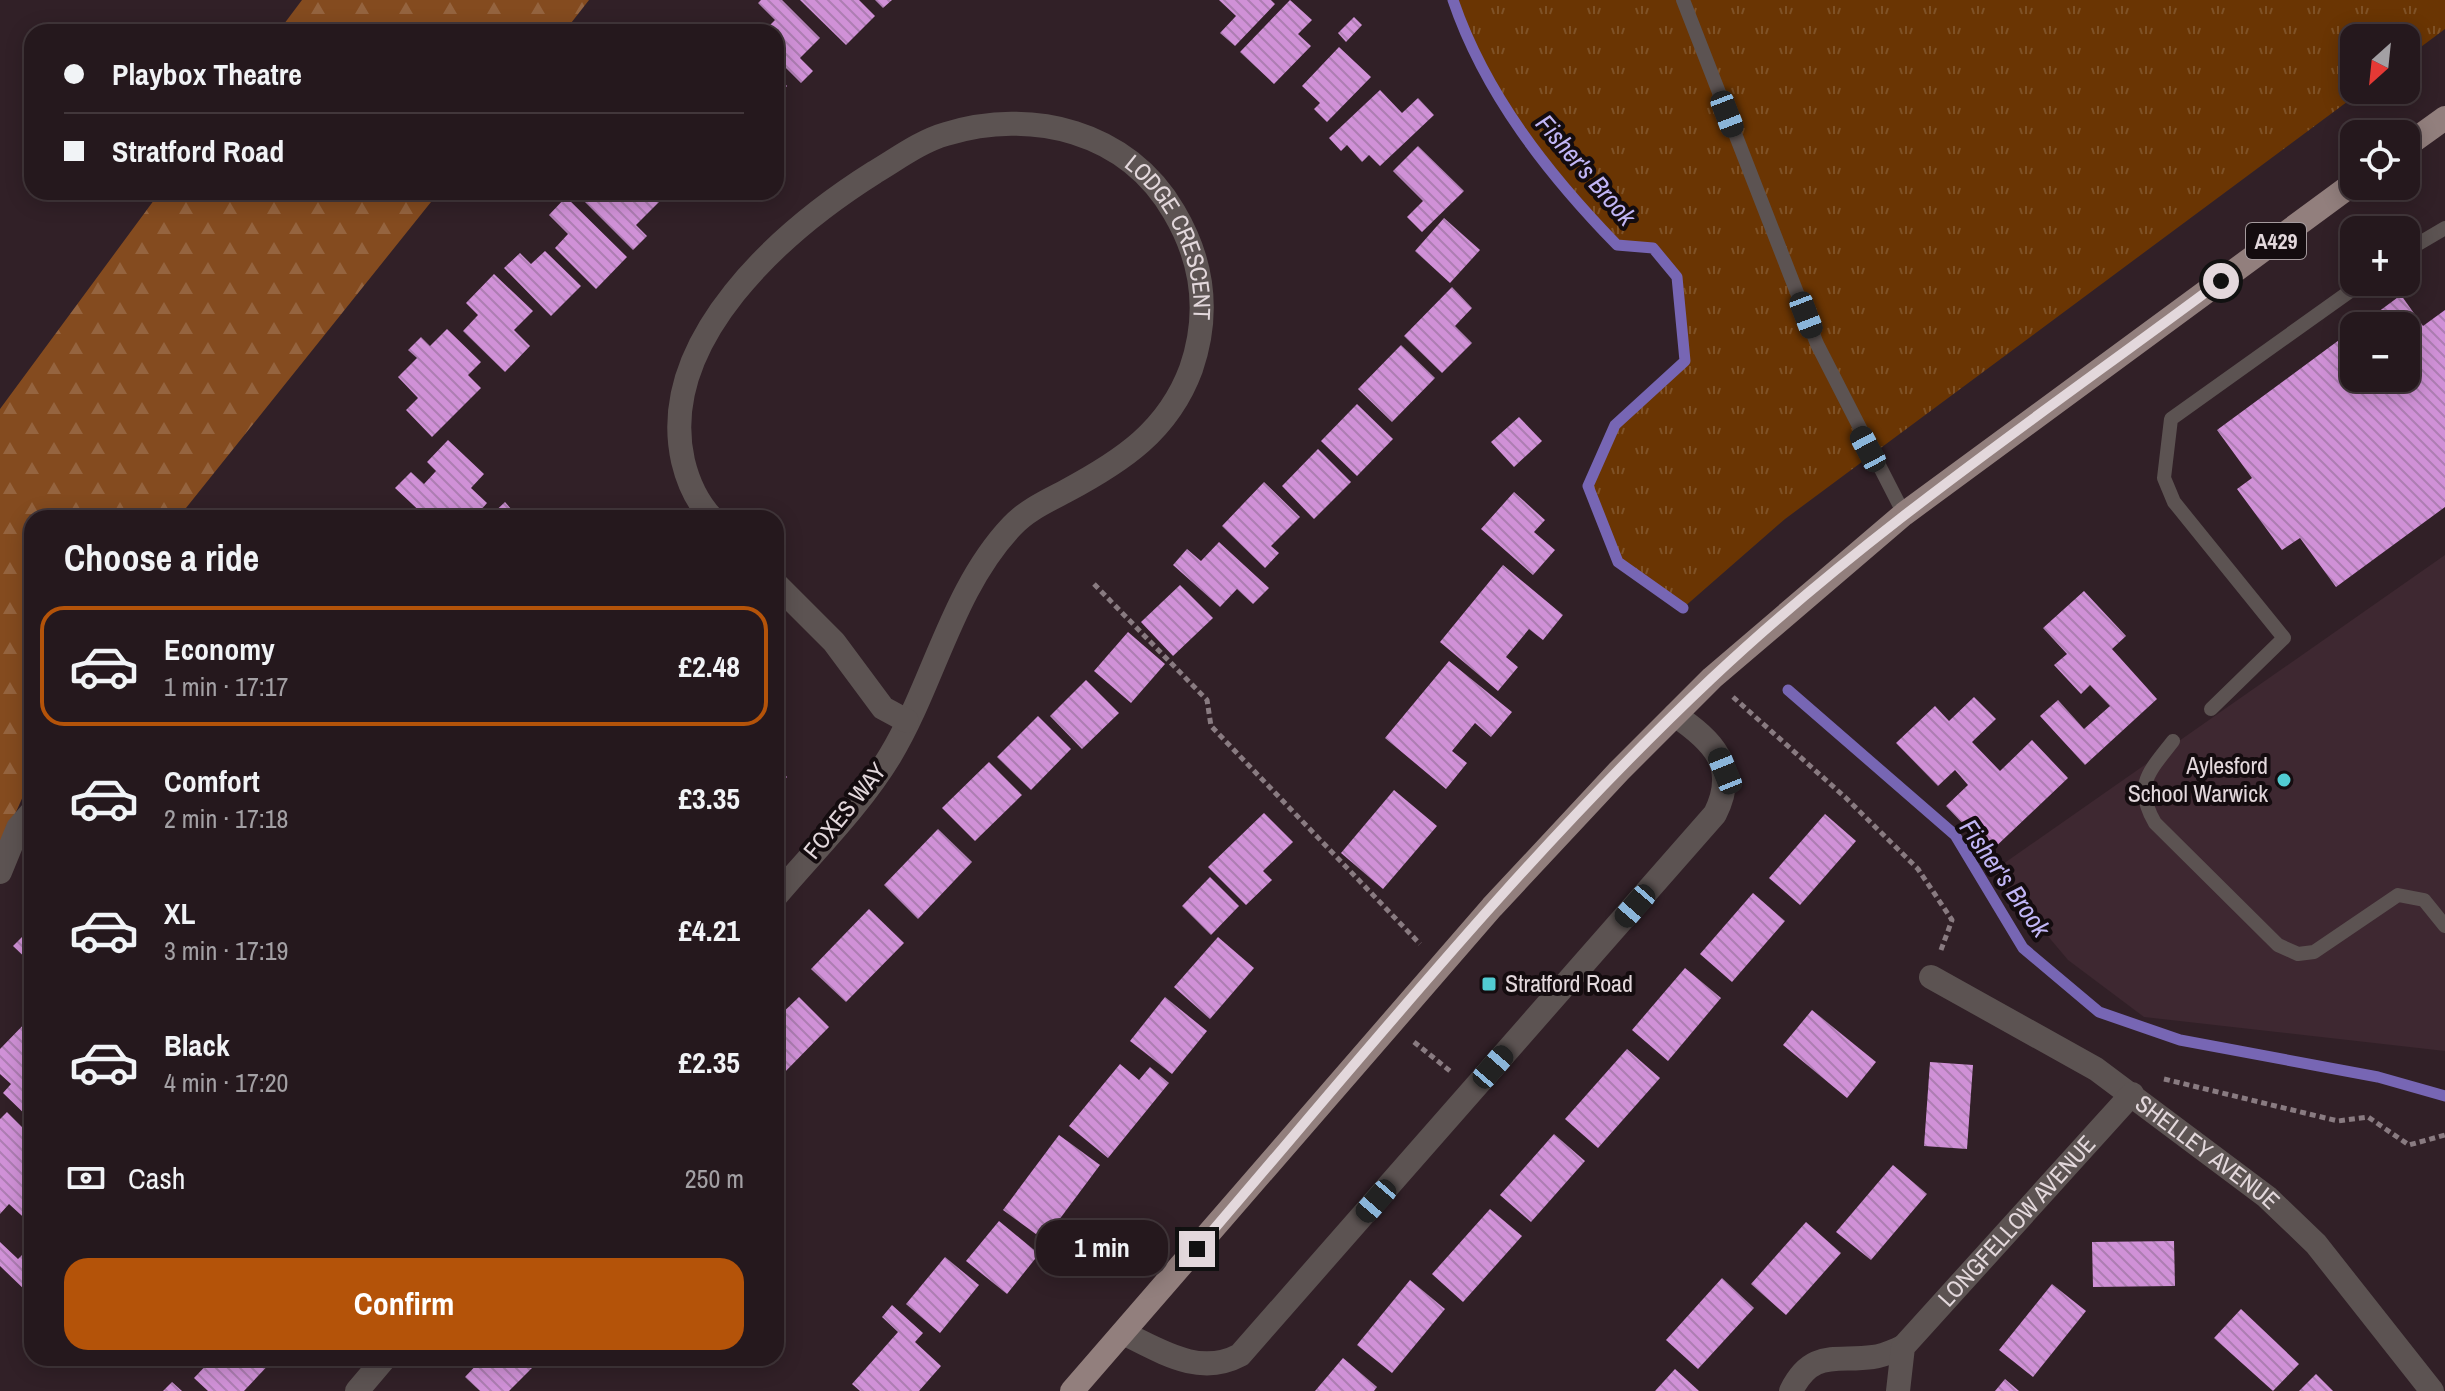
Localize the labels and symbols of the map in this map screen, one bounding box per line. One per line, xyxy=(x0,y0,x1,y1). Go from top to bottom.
north arrow xyxy=(2340,24,2420,104)
car xyxy=(1707,87,1747,141)
water label: Fisher's Brook xyxy=(1528,107,1645,234)
street label: LODGE CRESCENT xyxy=(1119,147,1219,321)
road number: A429 xyxy=(2246,223,2306,259)
route start xyxy=(2203,263,2239,299)
car xyxy=(1786,288,1826,342)
car xyxy=(1846,422,1890,476)
car xyxy=(1705,744,1745,798)
place label: Aylesford School Warwick xyxy=(2128,749,2268,809)
street label: FOXES WAY xyxy=(796,756,893,865)
marker: Aylesford School Warwick xyxy=(2275,771,2293,789)
water label: Fisher's Brook xyxy=(1952,812,2060,945)
car xyxy=(1610,880,1660,932)
place label: Stratford Road xyxy=(1505,967,1633,999)
marker: Stratford Road xyxy=(1480,975,1498,993)
car xyxy=(1468,1041,1518,1093)
street label: SHELLEY AVENUE xyxy=(2129,1087,2287,1216)
street label: LONGFELLOW AVENUE xyxy=(1930,1128,2102,1313)
car xyxy=(1351,1175,1401,1227)
callout: 1 min xyxy=(1037,1221,1169,1277)
route end xyxy=(1179,1231,1215,1267)

